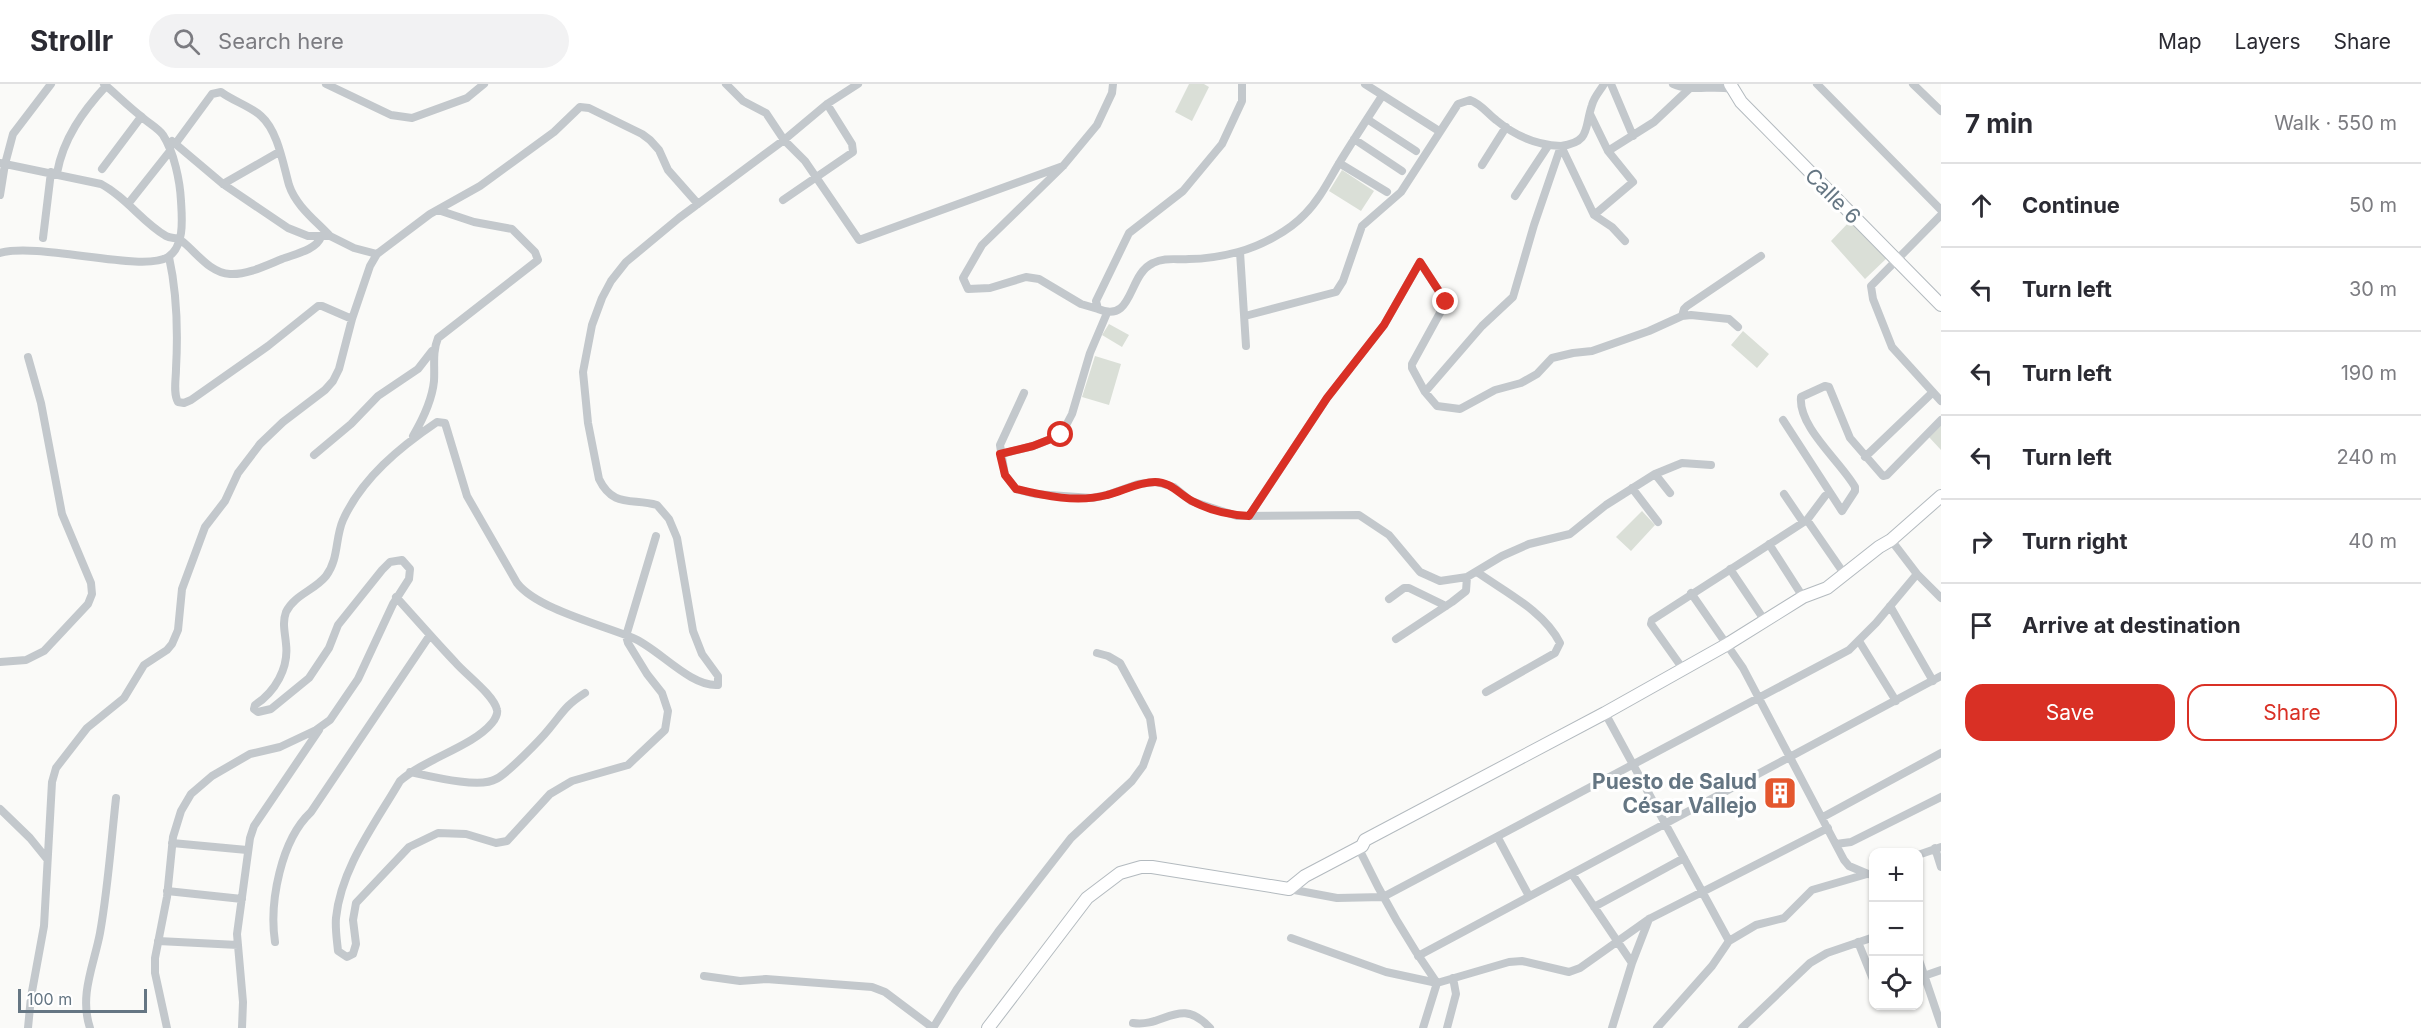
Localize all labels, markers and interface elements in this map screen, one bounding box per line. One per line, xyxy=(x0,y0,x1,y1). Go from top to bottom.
search box xyxy=(149,14,569,68)
text: Strollr xyxy=(30,24,113,58)
icon: search xyxy=(170,25,203,58)
text: Search here xyxy=(218,28,344,54)
text: Map xyxy=(2158,29,2202,54)
text: Layers xyxy=(2235,29,2301,54)
text: Share xyxy=(2334,29,2391,54)
text: 7 min xyxy=(1965,108,2033,139)
text: Walk · 550 m xyxy=(2274,111,2397,135)
street label: Calle 6 xyxy=(1800,163,1866,229)
icon: ahead xyxy=(1965,189,1998,222)
text: Continue xyxy=(2022,192,2120,218)
text: 50 m xyxy=(2349,193,2397,217)
icon: left xyxy=(1965,273,1998,306)
text: Turn left xyxy=(2022,276,2112,302)
text: 30 m xyxy=(2349,277,2397,301)
route end xyxy=(1432,288,1458,314)
icon: left xyxy=(1965,357,1998,390)
text: Turn left xyxy=(2022,360,2112,386)
text: 190 m xyxy=(2341,361,2397,385)
route start xyxy=(1047,421,1073,447)
icon: left xyxy=(1965,441,1998,474)
text: Turn left xyxy=(2022,444,2112,470)
text: 240 m xyxy=(2336,445,2397,469)
icon: right xyxy=(1965,525,1998,558)
text: Turn right xyxy=(2022,528,2128,554)
text: 40 m xyxy=(2348,529,2397,553)
icon: arrive xyxy=(1965,609,1998,642)
text: Arrive at destination xyxy=(2022,612,2241,638)
button: Save xyxy=(1965,684,2175,741)
button: Share xyxy=(2187,684,2397,741)
place label: Puesto de Salud César Vallejo xyxy=(1592,769,1757,818)
building icon: Puesto de Salud César Vallejo xyxy=(1762,775,1798,811)
map controls xyxy=(1869,848,1923,1010)
button: + xyxy=(1869,848,1923,902)
button: − xyxy=(1869,902,1923,956)
button: locate xyxy=(1869,956,1923,1010)
scale bar xyxy=(18,986,147,1014)
text: 100 m xyxy=(27,989,72,1009)

